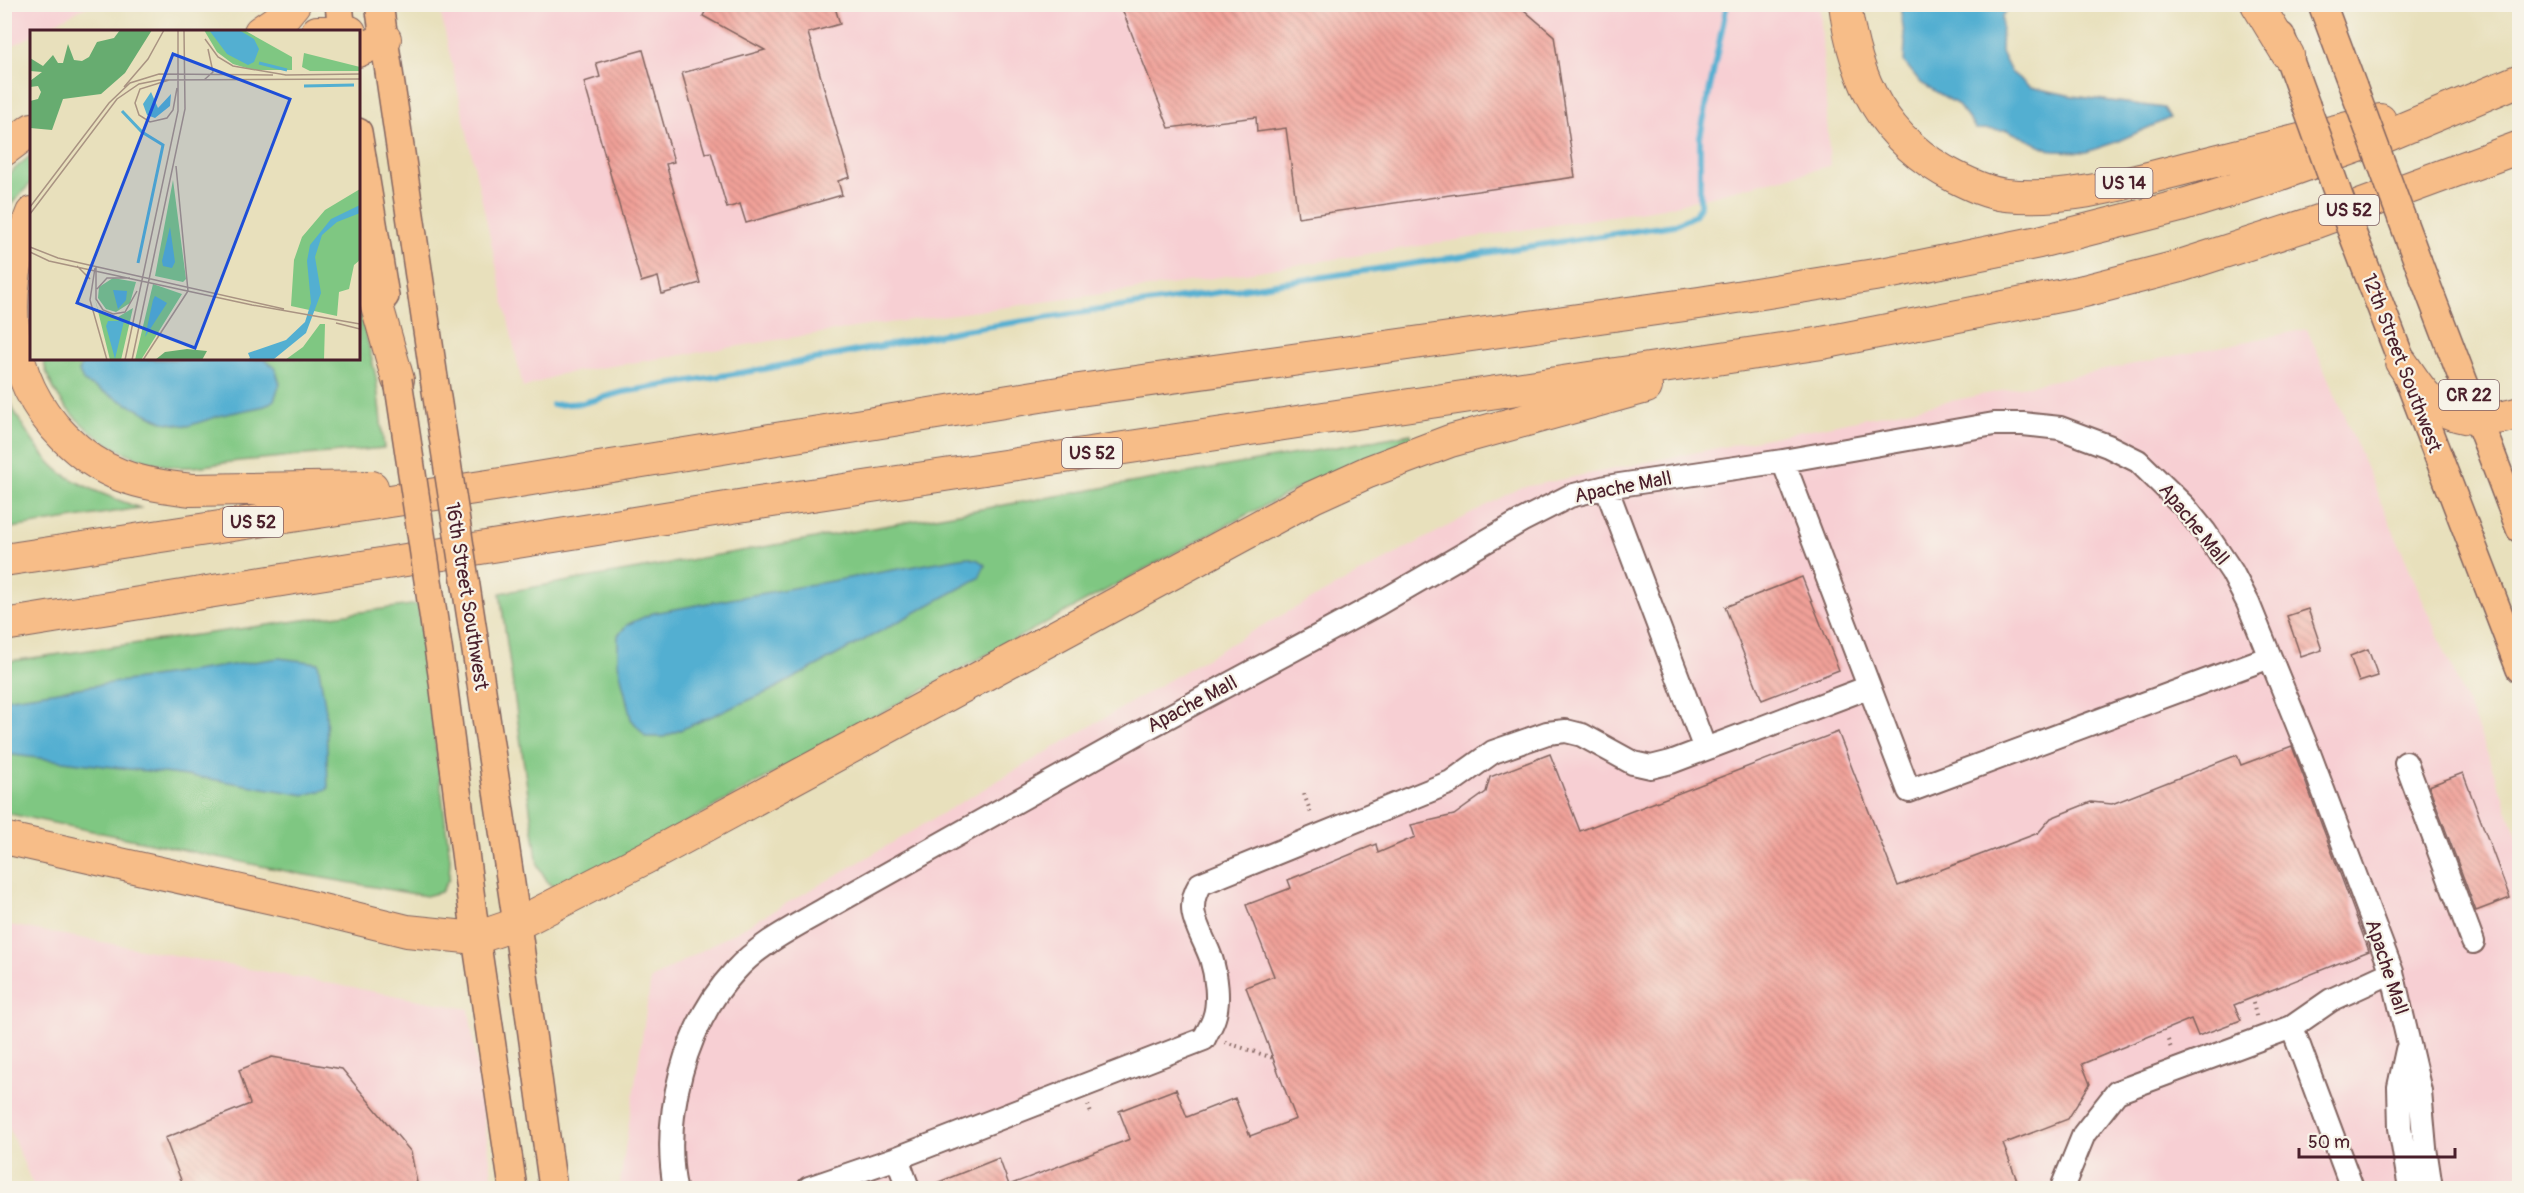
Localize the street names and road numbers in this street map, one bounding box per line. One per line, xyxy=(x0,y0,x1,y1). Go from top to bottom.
road number: US 14 xyxy=(2096,168,2152,198)
road number: US 52 xyxy=(2319,195,2379,225)
street label: 12th Street Southwest xyxy=(2356,270,2448,457)
road number: CR 22 xyxy=(2439,380,2499,410)
road number: US 52 xyxy=(1062,438,1122,468)
street label: Apache Mall xyxy=(1572,465,1674,509)
street label: Apache Mall xyxy=(2153,478,2235,570)
street label: 16th Street Southwest xyxy=(440,500,494,693)
road number: US 52 xyxy=(223,507,283,537)
street label: Apache Mall xyxy=(1143,670,1241,738)
street label: Apache Mall xyxy=(2360,916,2414,1018)

